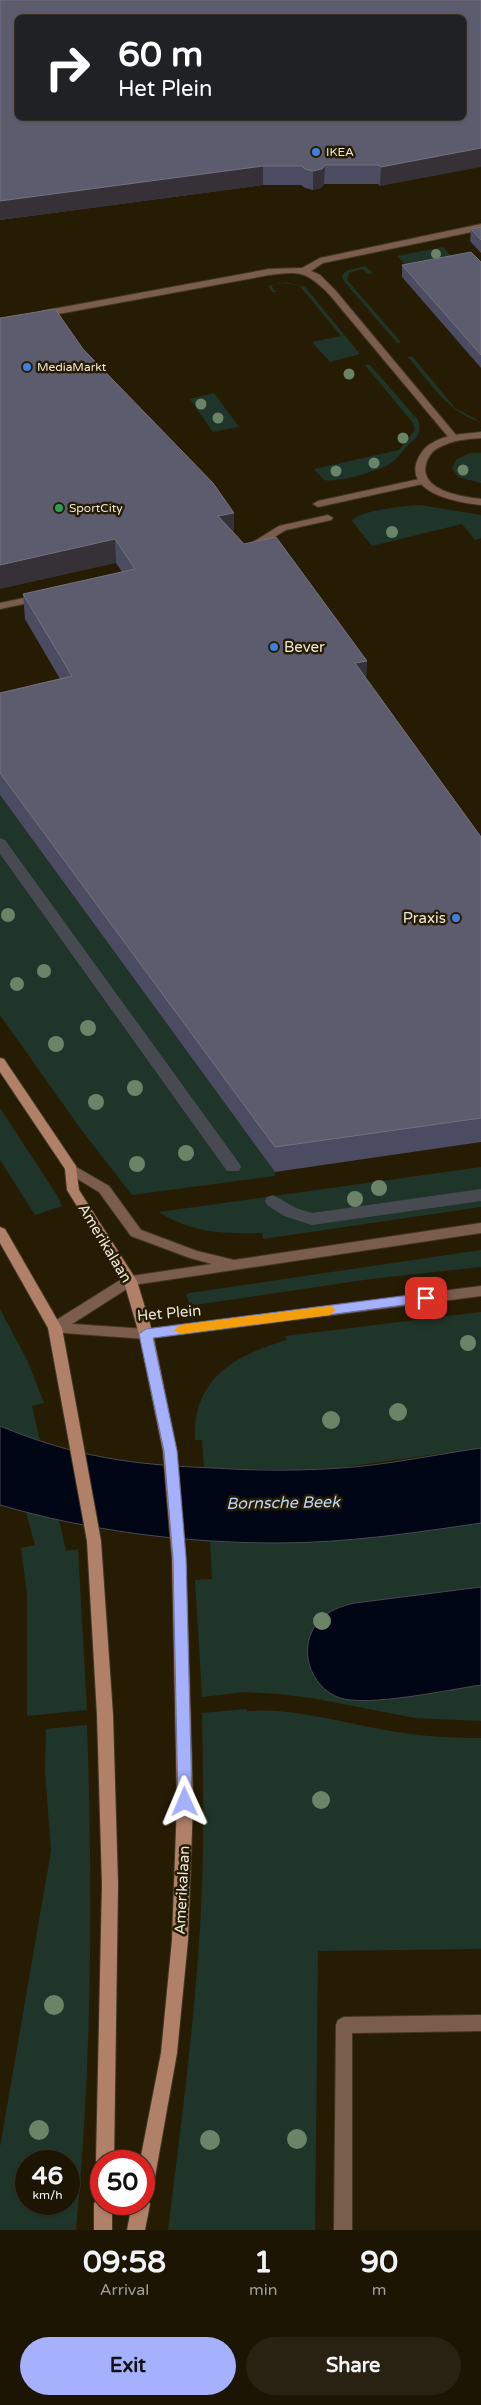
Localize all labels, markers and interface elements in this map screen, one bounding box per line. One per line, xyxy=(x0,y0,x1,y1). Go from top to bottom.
text: 60 m xyxy=(118,34,203,76)
icon: right xyxy=(35,35,100,100)
text: Het Plein xyxy=(118,76,212,102)
place label: IKEA xyxy=(326,145,354,159)
marker: IKEA xyxy=(310,146,322,158)
place label: MediaMarkt xyxy=(37,360,107,374)
marker: MediaMarkt xyxy=(21,361,33,373)
place label: SportCity xyxy=(69,501,123,515)
marker: SportCity xyxy=(53,502,65,514)
place label: Bever xyxy=(284,638,325,656)
marker: Bever xyxy=(268,641,280,653)
place label: Praxis xyxy=(403,909,446,927)
marker: Praxis xyxy=(450,912,462,924)
street label: Amerikalaan xyxy=(74,1200,136,1286)
pin xyxy=(405,1277,447,1319)
icon: arrive xyxy=(412,1284,440,1312)
street label: Het Plein xyxy=(136,1301,202,1325)
water label: Bornsche Beek xyxy=(226,1492,341,1514)
position arrow xyxy=(158,1775,210,1827)
street label: Amerikalaan xyxy=(171,1845,193,1935)
speed limit sign: 50 xyxy=(90,2150,155,2215)
text: 46 xyxy=(32,2161,63,2191)
text: km/h xyxy=(32,2188,63,2202)
text: 09:58 xyxy=(83,2244,166,2281)
text: 1 xyxy=(254,2244,273,2281)
text: 90 xyxy=(360,2244,398,2281)
text: Arrival xyxy=(100,2280,149,2300)
text: min xyxy=(249,2280,277,2300)
text: m xyxy=(372,2280,387,2300)
button: Exit xyxy=(20,2337,236,2395)
button: Share xyxy=(246,2337,461,2395)

